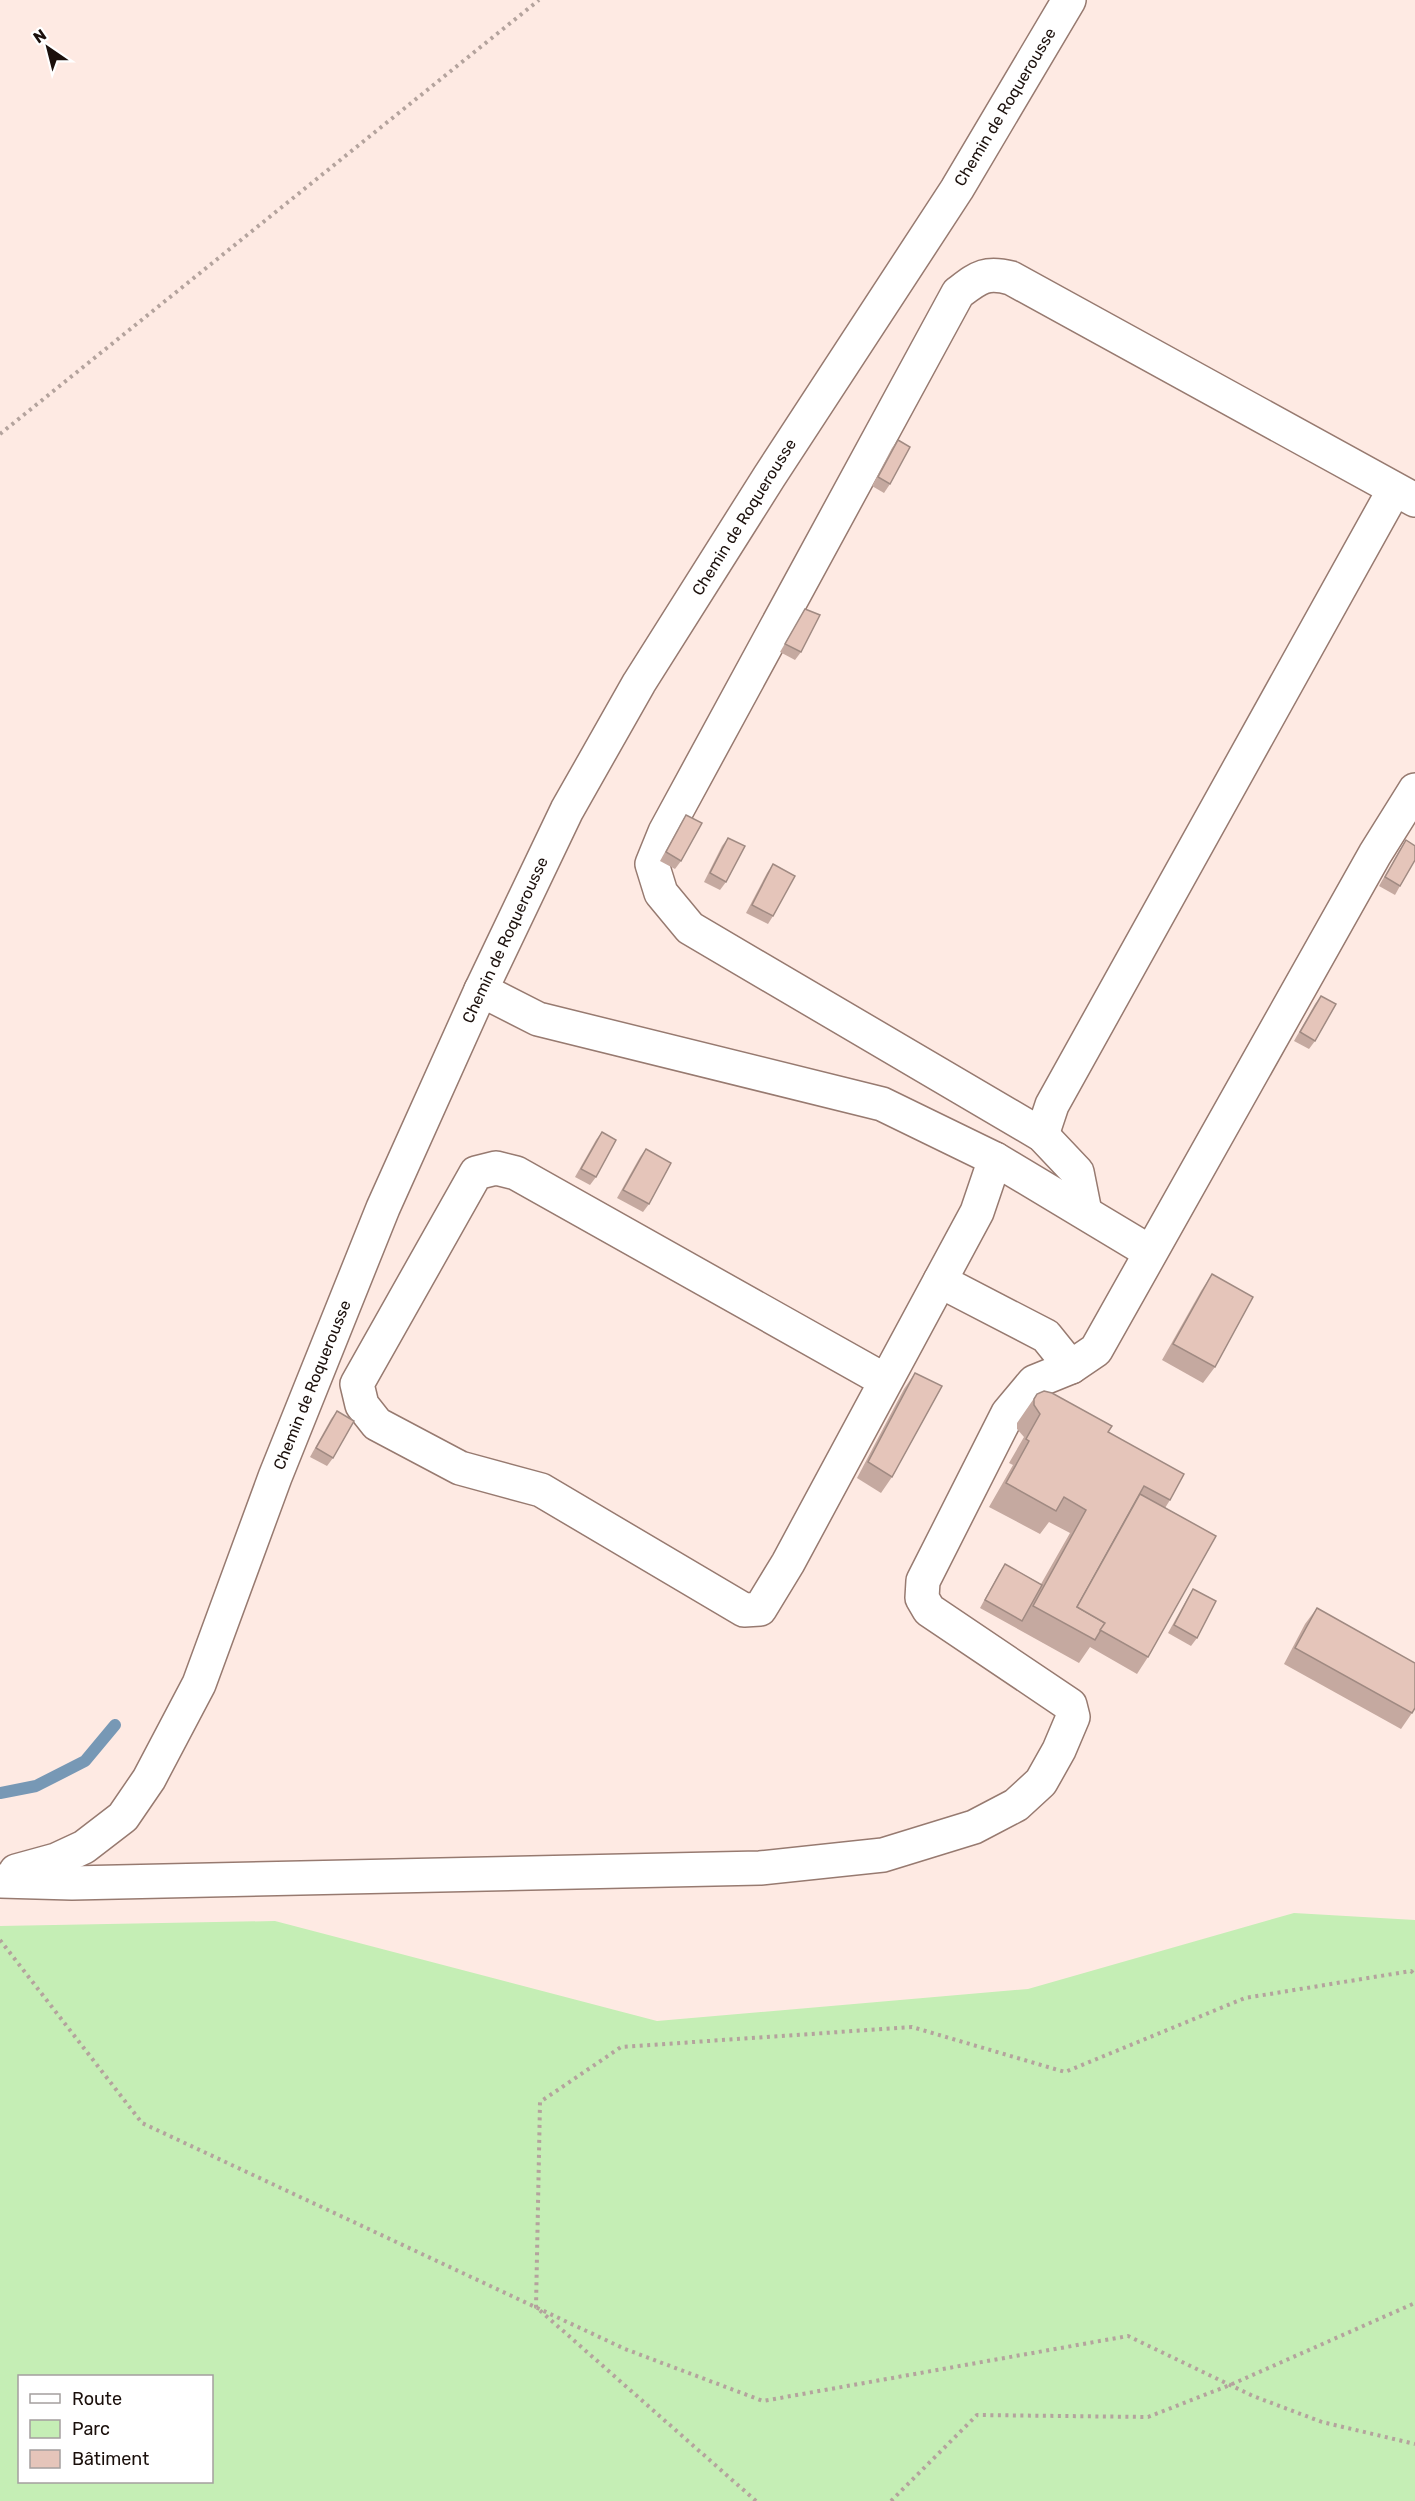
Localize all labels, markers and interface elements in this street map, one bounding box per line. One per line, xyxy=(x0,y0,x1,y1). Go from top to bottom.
north arrow xyxy=(18,18,78,78)
street label: Chemin de Roquerousse xyxy=(950,24,1060,190)
text: N xyxy=(30,25,50,47)
street label: Chemin de Roquerousse xyxy=(688,435,800,599)
street label: Chemin de Roquerousse xyxy=(458,854,552,1026)
street label: Chemin de Roquerousse xyxy=(269,1297,355,1473)
legend xyxy=(18,2375,213,2483)
text: Route xyxy=(72,2388,122,2410)
text: Parc xyxy=(72,2418,110,2440)
text: Bâtiment xyxy=(72,2448,149,2470)

